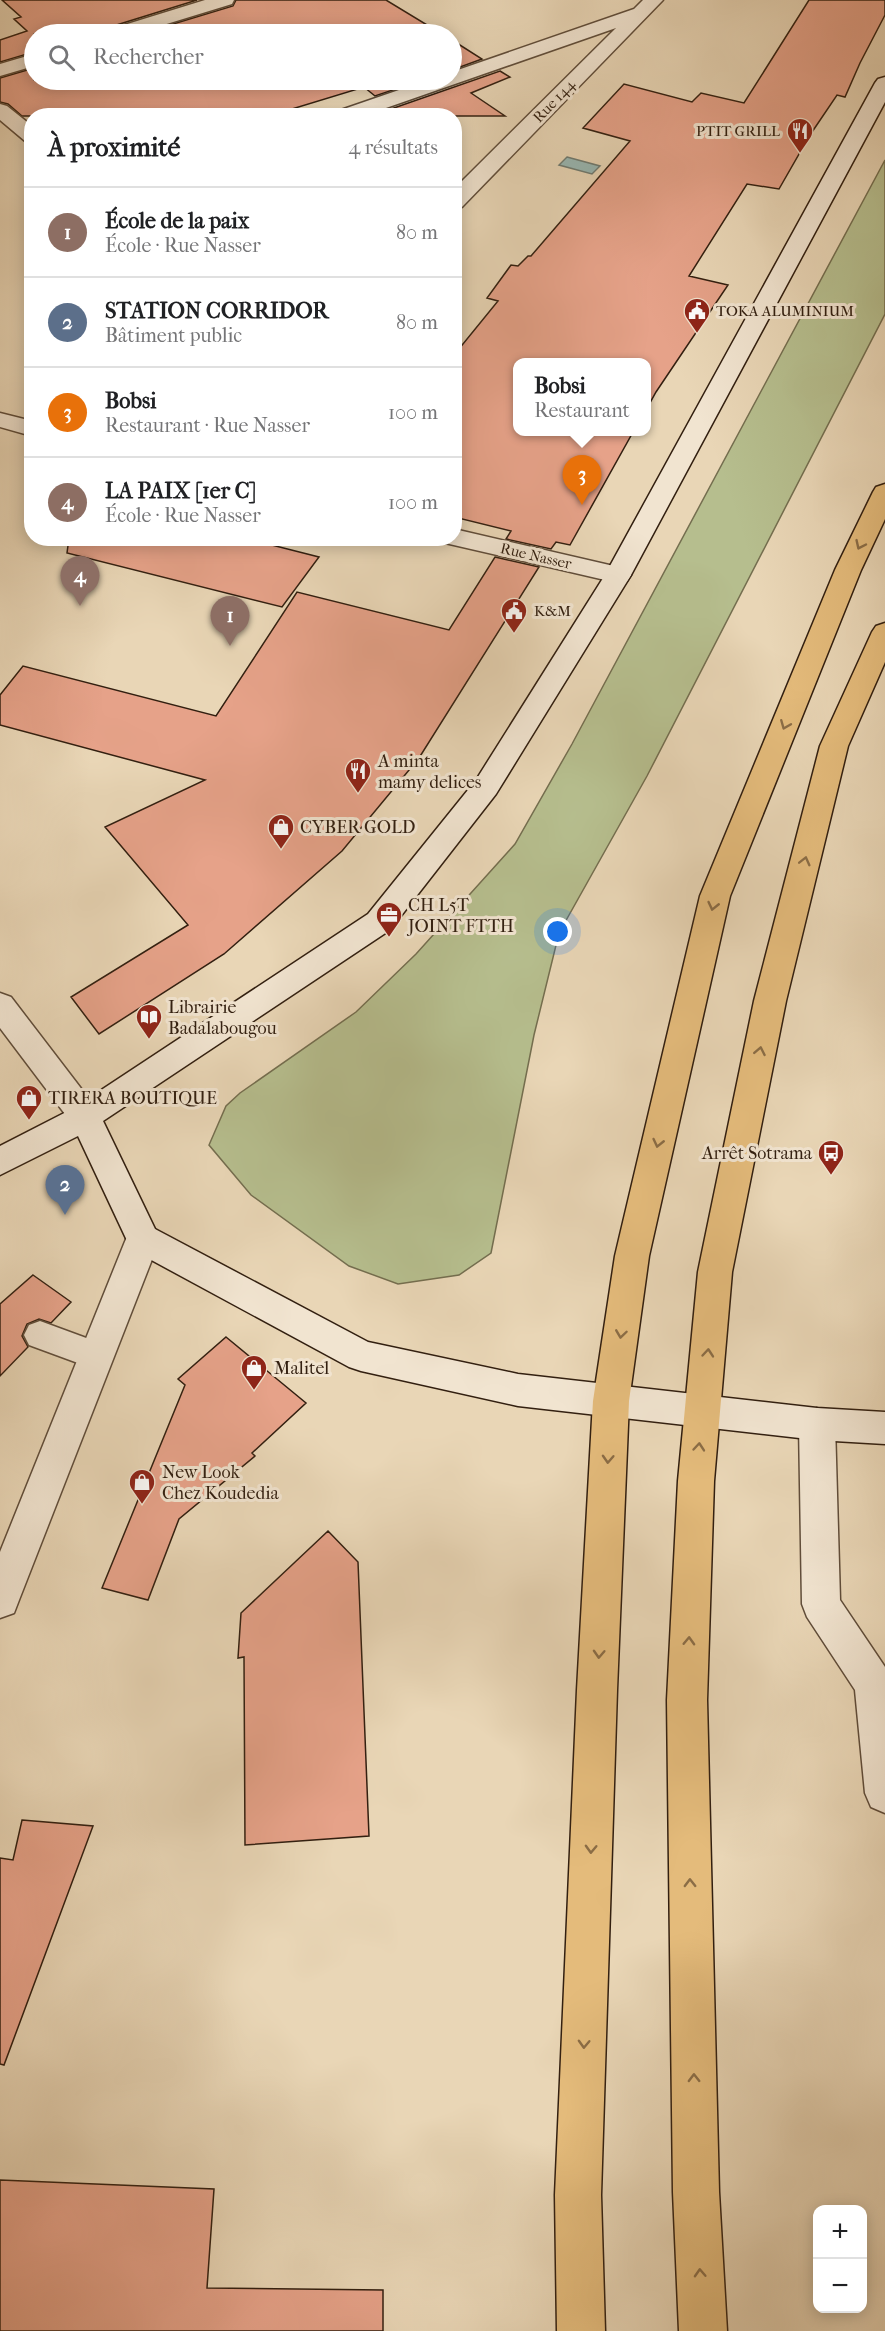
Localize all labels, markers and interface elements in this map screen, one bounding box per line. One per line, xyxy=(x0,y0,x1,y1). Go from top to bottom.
search box xyxy=(24,24,462,90)
icon: search xyxy=(45,41,78,74)
text: Rechercher xyxy=(93,44,204,70)
street label: Rue 144 xyxy=(529,75,580,126)
restaurant icon: PTIT GRILL xyxy=(785,116,815,154)
place label: PTIT GRILL xyxy=(696,122,780,140)
text: À proximité xyxy=(48,132,180,163)
text: 4 résultats xyxy=(349,136,438,159)
text: École de la paix xyxy=(105,208,249,234)
text: 1 xyxy=(64,221,71,244)
text: 80 m xyxy=(396,221,438,244)
text: École · Rue Nasser xyxy=(105,234,261,257)
public building icon: TOKA ALUMINIUM xyxy=(682,296,712,334)
text: STATION CORRIDOR xyxy=(105,298,329,324)
place label: TOKA ALUMINIUM xyxy=(716,302,854,320)
text: 2 xyxy=(62,311,73,334)
text: 80 m xyxy=(396,311,438,334)
text: Bâtiment public xyxy=(105,324,242,347)
popup xyxy=(513,358,651,436)
text: Bobsi xyxy=(534,373,586,399)
text: Bobsi xyxy=(105,388,157,414)
text: Restaurant xyxy=(534,399,630,422)
text: 3 xyxy=(63,401,72,424)
text: 100 m xyxy=(388,401,438,424)
text: Restaurant · Rue Nasser xyxy=(105,414,310,437)
pin: 3 xyxy=(562,456,602,505)
text: LA PAIX [1er C] xyxy=(105,478,257,504)
text: 4 xyxy=(62,491,73,514)
text: 100 m xyxy=(388,491,438,514)
text: École · Rue Nasser xyxy=(105,504,261,527)
one-way arrow xyxy=(856,538,868,549)
street label: Rue Nasser xyxy=(499,539,574,573)
pin: 4 xyxy=(60,556,100,606)
pin: 1 xyxy=(210,596,250,646)
public building icon: K&M xyxy=(499,596,529,634)
place label: K&M xyxy=(534,602,571,620)
one-way arrow xyxy=(780,718,792,729)
place label: A minta mamy delices xyxy=(377,751,482,793)
restaurant icon: A minta mamy delices xyxy=(343,756,373,794)
shop icon: CYBER GOLD xyxy=(266,812,296,850)
place label: CYBER GOLD xyxy=(300,817,415,838)
one-way arrow xyxy=(798,856,811,866)
place label: CH L5T JOINT FTTH xyxy=(406,895,514,937)
office icon: CH L5T JOINT FTTH xyxy=(374,900,404,938)
one-way arrow xyxy=(708,900,721,910)
your location xyxy=(543,917,572,946)
place label: Librairie Badalabougou xyxy=(168,997,277,1039)
library icon: Librairie Badalabougou xyxy=(134,1002,164,1040)
one-way arrow xyxy=(753,1046,766,1056)
shop icon: TIRERA BOUTIQUE xyxy=(14,1083,44,1121)
place label: TIRERA BOUTIQUE xyxy=(48,1088,217,1109)
one-way arrow xyxy=(653,1138,666,1148)
bus stop icon: Arrêt Sotrama xyxy=(816,1138,846,1176)
place label: Arrêt Sotrama xyxy=(701,1143,813,1164)
pin: 2 xyxy=(46,1166,84,1215)
one-way arrow xyxy=(615,1329,627,1339)
one-way arrow xyxy=(701,1348,714,1357)
shop icon: Malitel xyxy=(239,1353,269,1391)
place label: Malitel xyxy=(274,1358,329,1379)
one-way arrow xyxy=(692,1442,705,1451)
one-way arrow xyxy=(602,1455,615,1464)
place label: New Look Chez Koudedia xyxy=(162,1462,280,1504)
shop icon: New Look Chez Koudedia xyxy=(127,1467,157,1505)
one-way arrow xyxy=(683,1637,696,1646)
one-way arrow xyxy=(593,1649,606,1658)
one-way arrow xyxy=(585,1844,598,1853)
one-way arrow xyxy=(684,1878,696,1887)
one-way arrow xyxy=(577,2039,590,2048)
one-way arrow xyxy=(688,2073,700,2082)
map controls xyxy=(813,2205,867,2313)
button: + xyxy=(813,2205,867,2259)
button: − xyxy=(813,2259,867,2313)
one-way arrow xyxy=(693,2268,706,2277)

